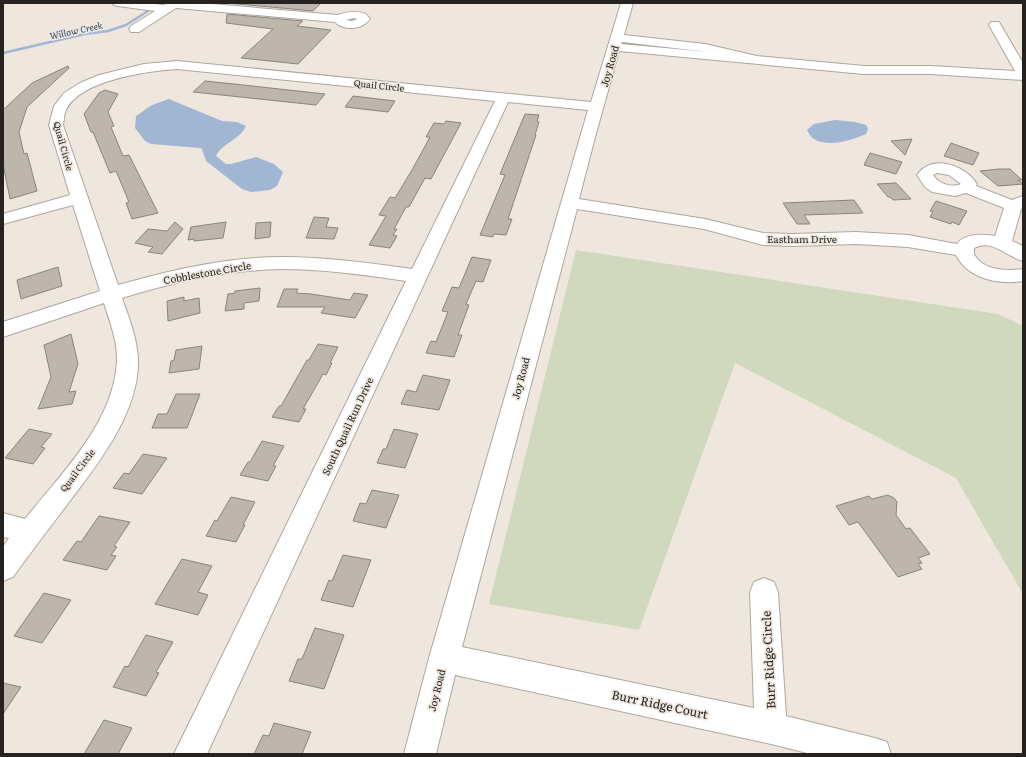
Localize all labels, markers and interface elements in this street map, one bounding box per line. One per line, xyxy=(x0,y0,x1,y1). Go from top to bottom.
water label: Willow Creek xyxy=(48,18,104,42)
street label: Joy Road xyxy=(596,43,622,89)
street label: Quail Circle xyxy=(353,75,405,95)
street label: Quail Circle xyxy=(50,120,78,173)
street label: Eastham Drive xyxy=(767,231,837,246)
street label: Cobblestone Circle xyxy=(162,257,252,287)
street label: Joy Road xyxy=(507,355,533,401)
street label: South Quail Run Drive xyxy=(318,375,376,477)
street label: Quail Circle xyxy=(56,445,98,494)
street label: Burr Ridge Circle xyxy=(756,610,780,710)
street label: Joy Road xyxy=(424,667,448,713)
street label: Burr Ridge Court xyxy=(610,685,710,723)

